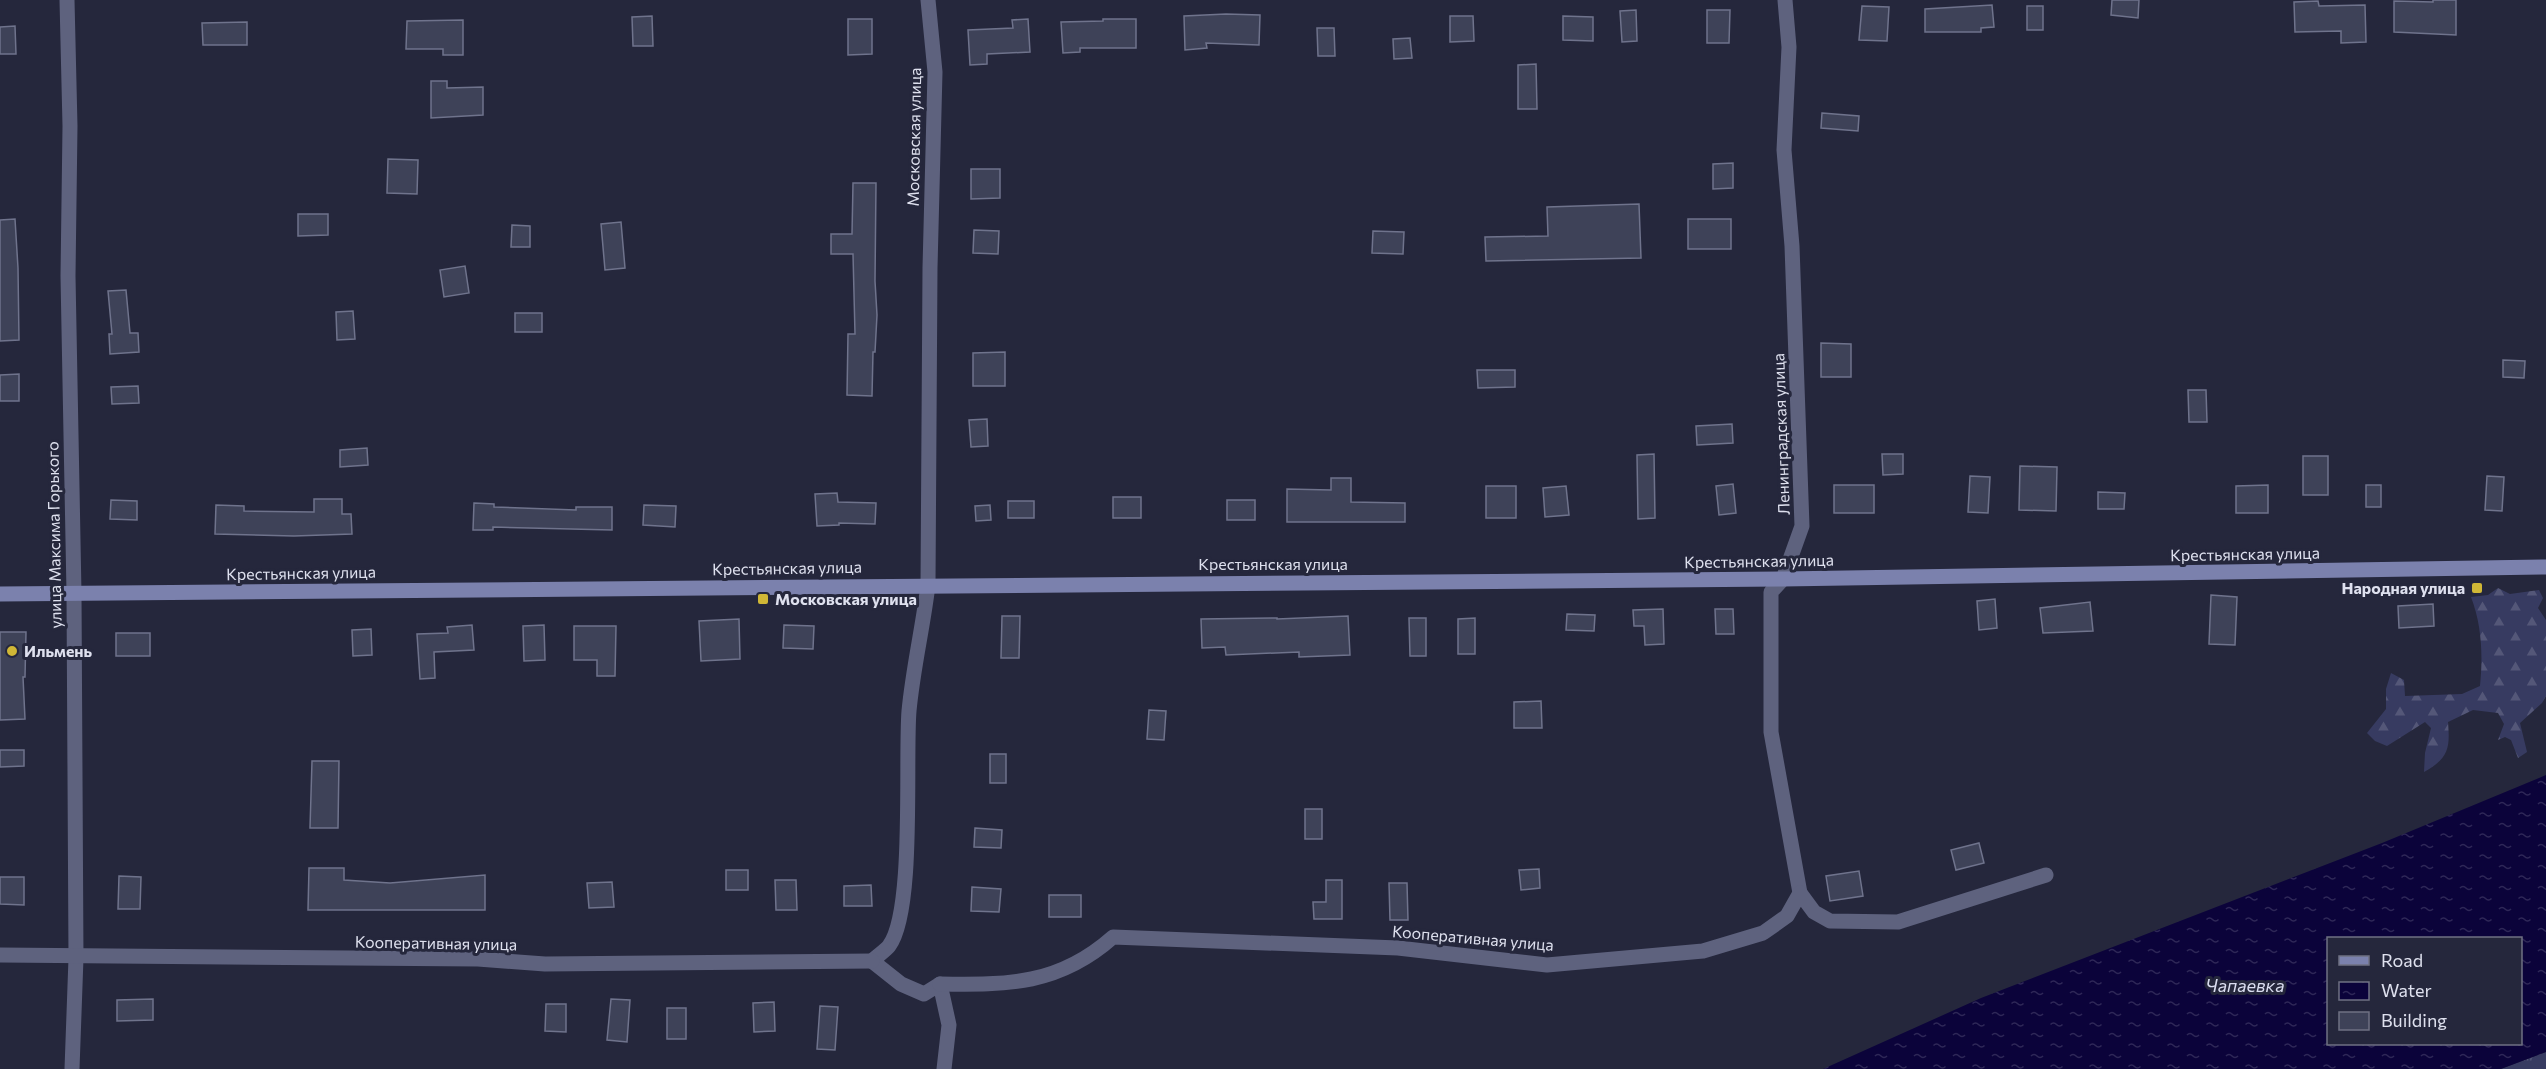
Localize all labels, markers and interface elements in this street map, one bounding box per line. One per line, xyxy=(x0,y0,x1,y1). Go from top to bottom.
street label: Московская улица xyxy=(903,67,924,207)
street label: Ленинградская улица xyxy=(1768,353,1793,515)
street label: улица Максима Горького xyxy=(42,441,65,629)
street label: Крестьянская улица xyxy=(2170,543,2320,564)
street label: Крестьянская улица xyxy=(1684,550,1834,571)
street label: Крестьянская улица xyxy=(1198,554,1348,573)
street label: Крестьянская улица xyxy=(712,557,862,578)
street label: Крестьянская улица xyxy=(226,562,376,583)
place label: Народная улица xyxy=(2341,578,2465,597)
marker: Народная улица xyxy=(2470,581,2484,595)
place label: Московская улица xyxy=(775,589,917,608)
marker: Московская улица xyxy=(756,592,770,606)
place label: Ильмень xyxy=(24,641,93,660)
marker: Ильмень xyxy=(5,644,19,658)
street label: Кооперативная улица xyxy=(1391,921,1555,954)
street label: Кооперативная улица xyxy=(355,932,517,953)
legend xyxy=(2327,937,2522,1045)
text: Road xyxy=(2381,949,2423,971)
water label: Чапаевка xyxy=(2205,974,2285,996)
text: Water xyxy=(2381,979,2432,1001)
text: Building xyxy=(2381,1009,2447,1031)

